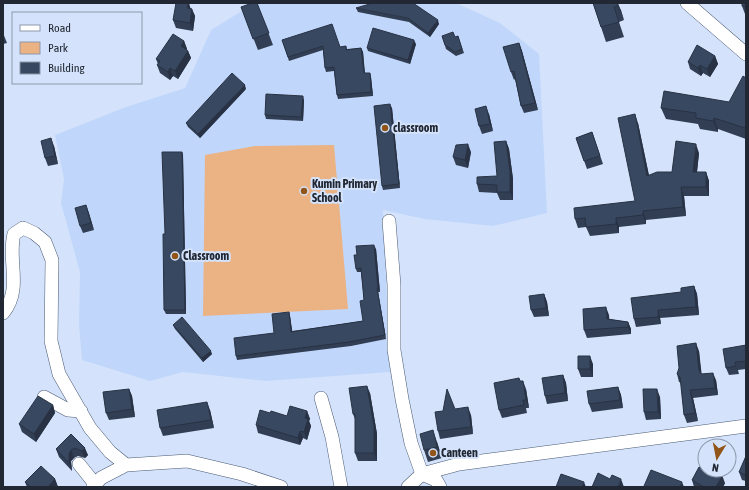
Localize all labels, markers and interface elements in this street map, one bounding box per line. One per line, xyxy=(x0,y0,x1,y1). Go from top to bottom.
legend xyxy=(12,12,142,84)
text: Road xyxy=(48,21,71,35)
text: Park xyxy=(48,41,69,55)
text: Building xyxy=(48,61,86,75)
place label: classroom xyxy=(393,121,438,135)
marker: classroom xyxy=(380,123,390,133)
place label: Kumin Primary School xyxy=(312,177,377,205)
marker: Kumin Primary School xyxy=(299,186,309,196)
place label: Classroom xyxy=(183,249,229,263)
marker: Classroom xyxy=(170,251,180,261)
north arrow xyxy=(697,438,737,478)
place label: Canteen xyxy=(441,446,478,460)
marker: Canteen xyxy=(428,448,438,458)
text: N xyxy=(711,461,720,474)

